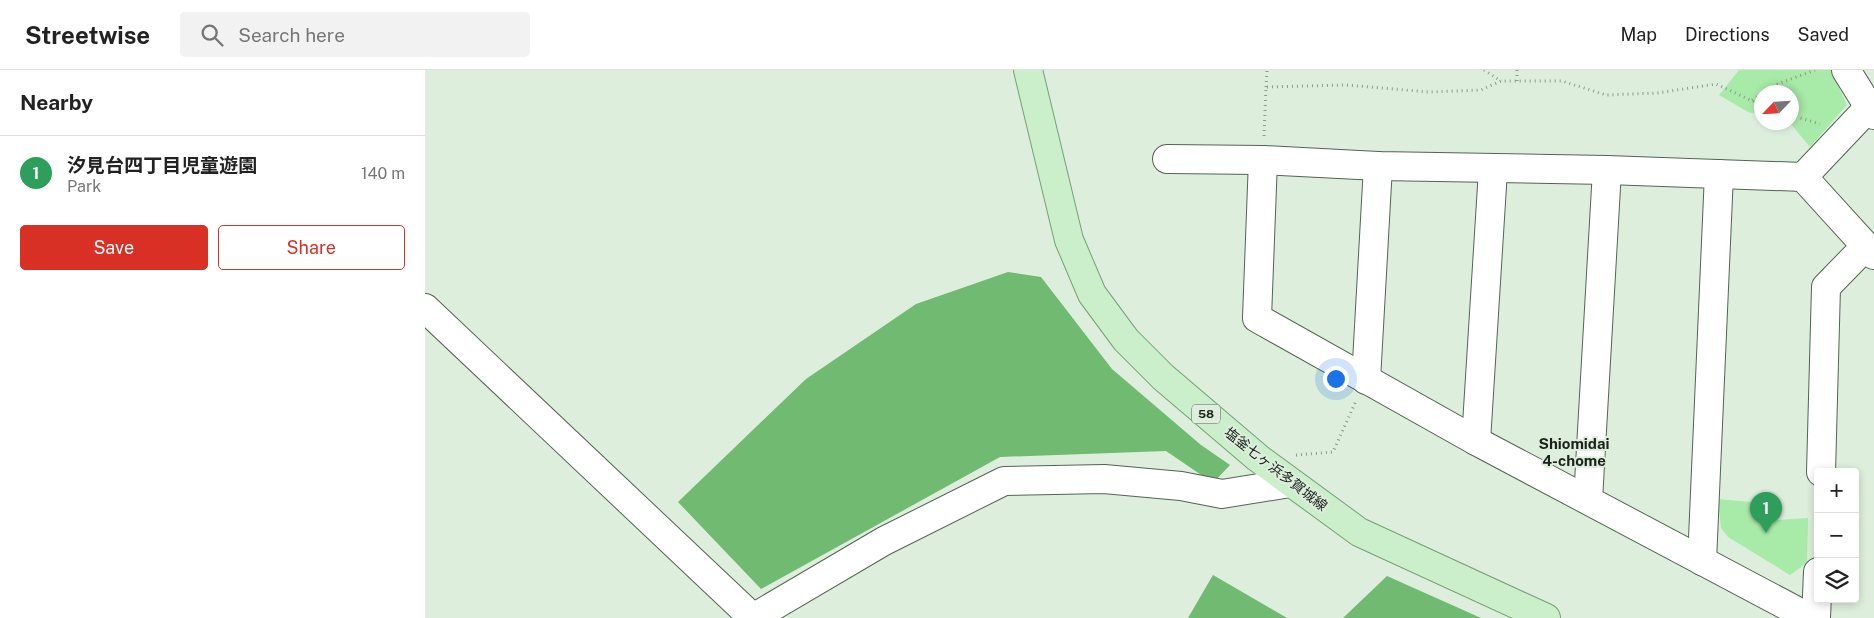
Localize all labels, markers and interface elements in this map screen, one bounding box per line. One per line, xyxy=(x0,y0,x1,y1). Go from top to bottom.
search box xyxy=(180,12,530,57)
text: Streetwise xyxy=(25,21,150,49)
icon: search xyxy=(198,21,226,49)
text: Search here xyxy=(238,24,345,46)
text: Map xyxy=(1620,24,1657,45)
text: Directions xyxy=(1685,24,1770,45)
text: Saved xyxy=(1798,24,1849,45)
north arrow xyxy=(1754,85,1799,130)
text: Nearby xyxy=(20,90,93,115)
text: 汐見台四丁目児童遊園 xyxy=(67,154,257,176)
text: 1 xyxy=(33,164,39,183)
text: 140 m xyxy=(361,164,405,183)
text: Park xyxy=(67,177,101,196)
button: Save xyxy=(20,225,208,270)
button: Share xyxy=(218,225,405,270)
your location xyxy=(1323,366,1349,392)
road number: 58 xyxy=(1192,404,1220,424)
street label: 塩釜七ヶ浜多賀城線 xyxy=(1221,424,1331,514)
district label: Shiomidai 4-chome xyxy=(1539,435,1609,469)
map controls xyxy=(1814,468,1859,603)
button: + xyxy=(1814,468,1859,513)
pin: 1 xyxy=(1750,492,1782,533)
button: − xyxy=(1814,513,1859,558)
button: layers xyxy=(1814,558,1859,603)

